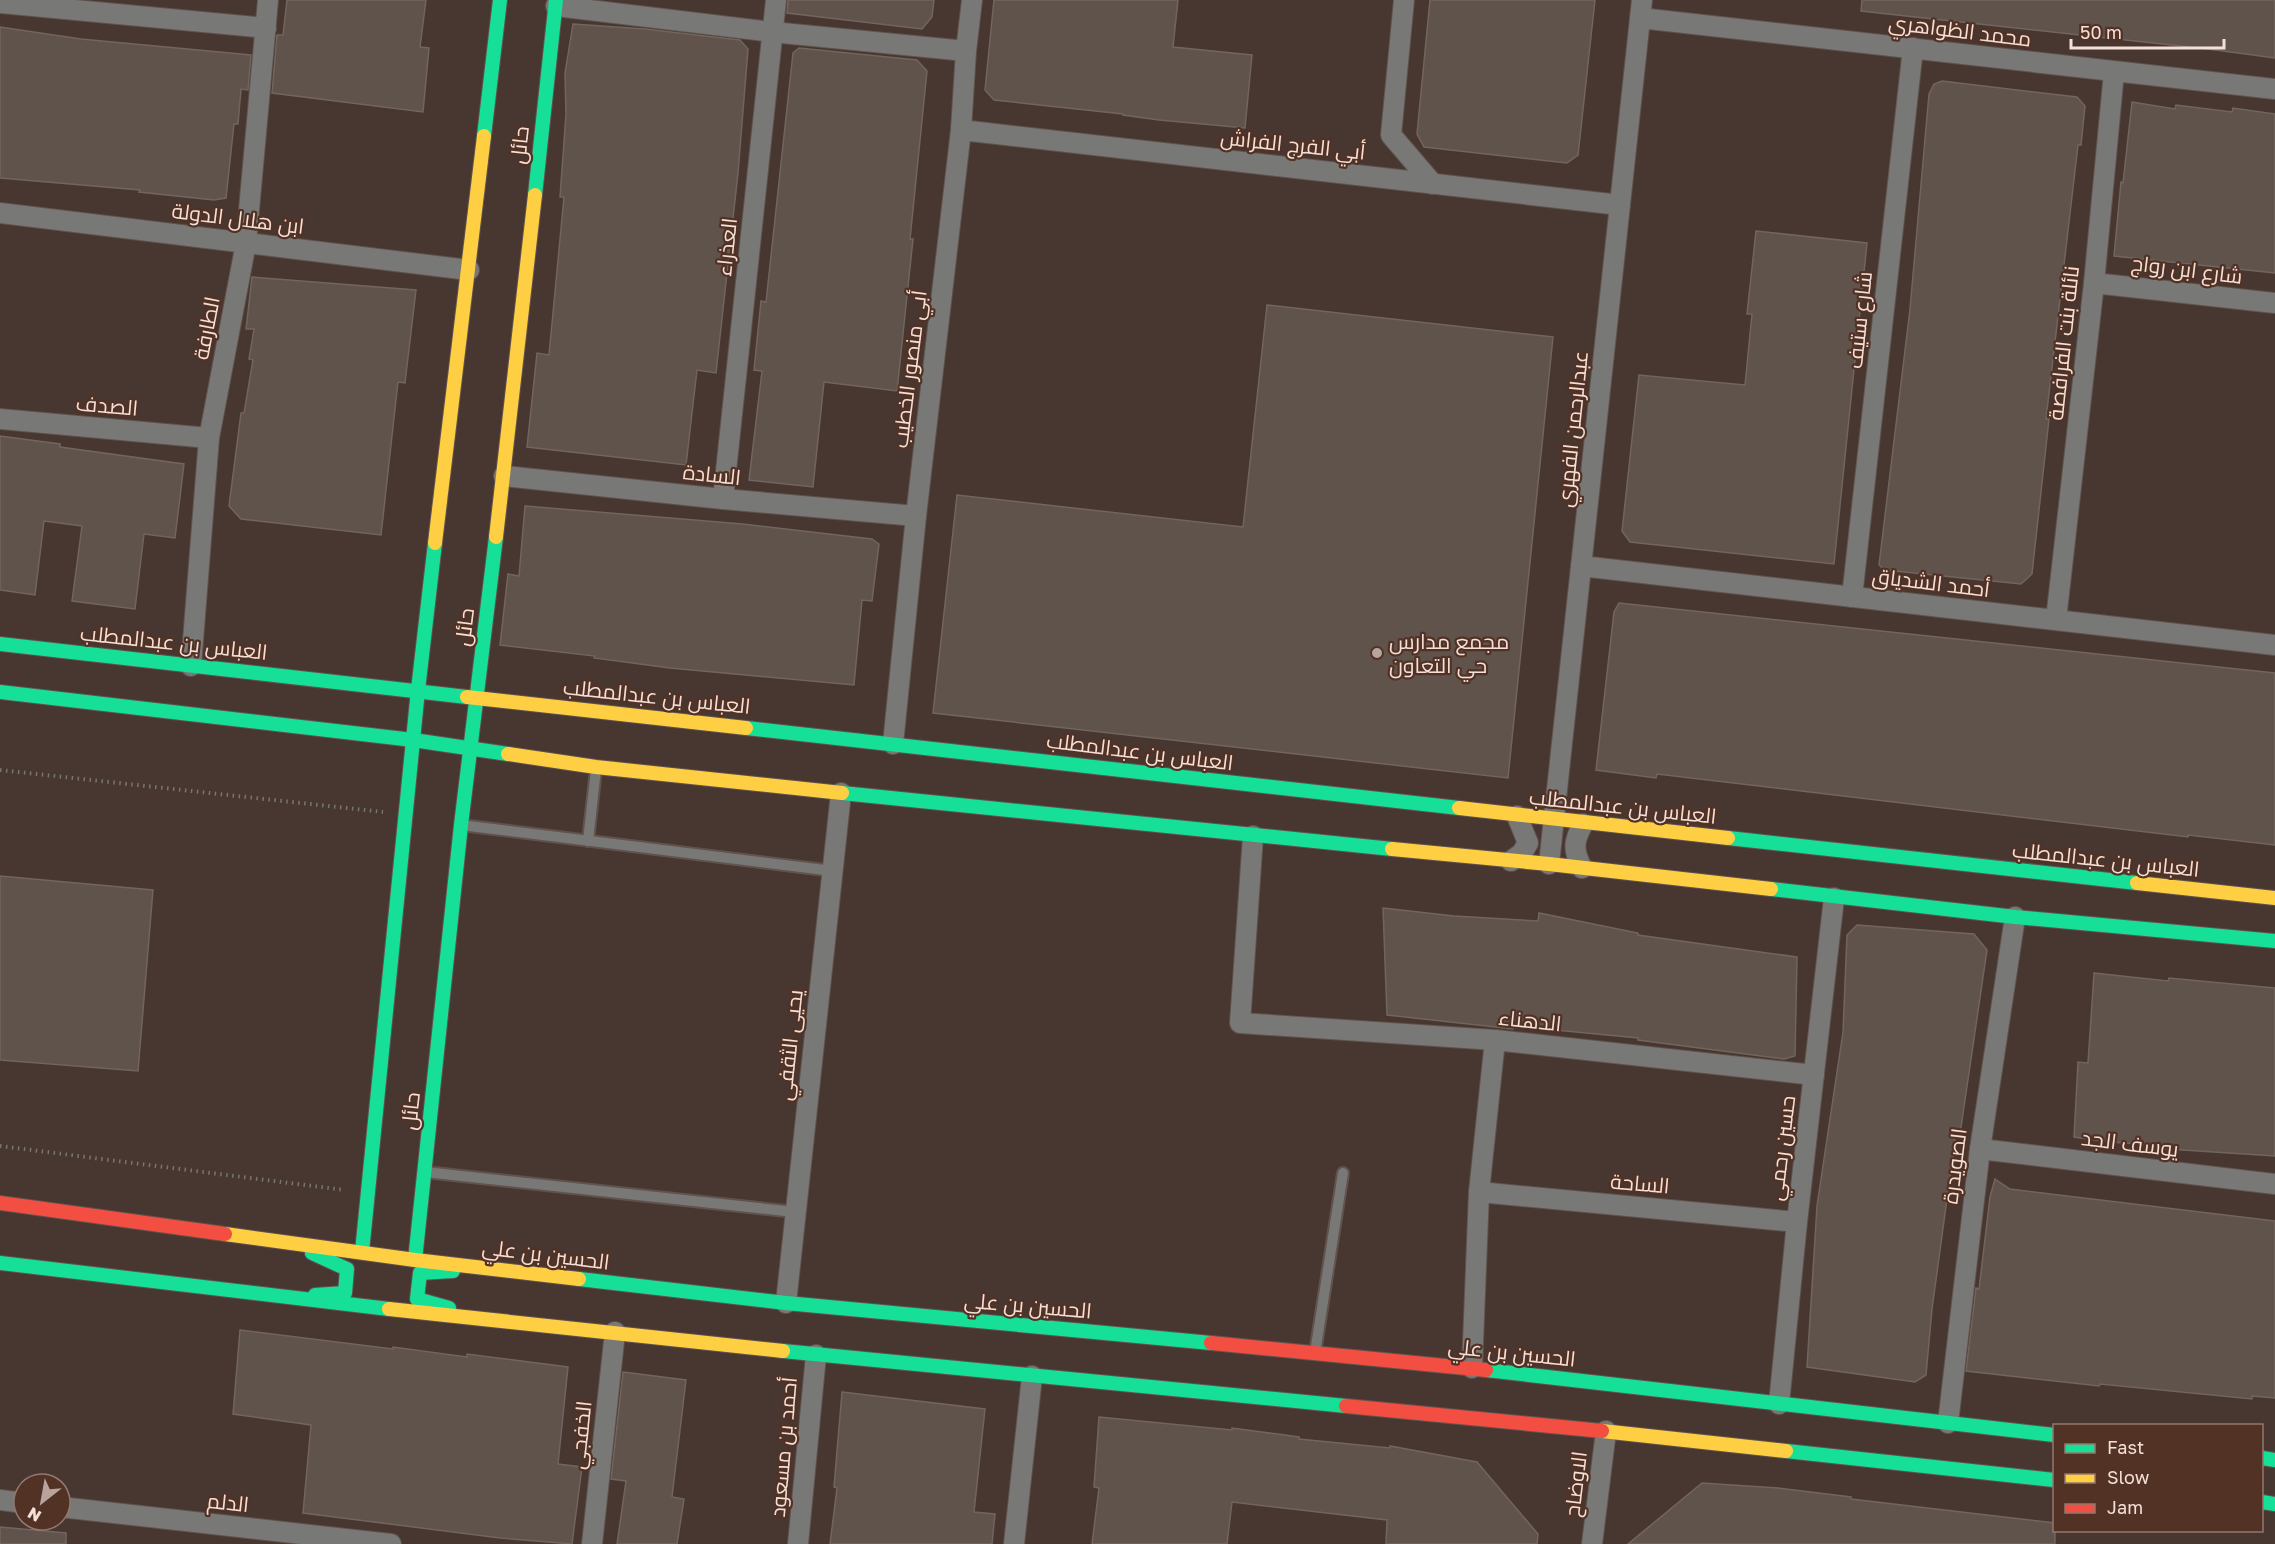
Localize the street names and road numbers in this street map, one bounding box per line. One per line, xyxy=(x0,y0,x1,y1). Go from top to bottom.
street label: محمد الظواهري xyxy=(1887,8,2033,56)
street label: أبي الفرج الفراش xyxy=(1219,123,1367,169)
street label: حائل xyxy=(504,125,535,165)
street label: ابن هلال الدولة xyxy=(170,197,306,240)
street label: العذراء xyxy=(710,216,742,278)
street label: شارع ابن رواج xyxy=(2130,249,2244,291)
street label: نائلة بنت الفرافصة xyxy=(2042,265,2084,421)
street label: شارع ستيف xyxy=(1841,270,1879,370)
street label: أبي منصور الخطيب xyxy=(886,289,936,450)
street label: الطارفة xyxy=(187,294,225,362)
street label: عبدالرحمن الفهري xyxy=(1551,349,1597,509)
street label: الصدف xyxy=(75,389,139,421)
street label: السادة xyxy=(682,458,742,490)
street label: أحمد الشدياق xyxy=(1870,562,1991,603)
street label: حائل xyxy=(449,606,480,648)
street label: العباس بن عبدالمطلب xyxy=(79,619,269,666)
street label: العباس بن عبدالمطلب xyxy=(562,673,752,720)
street label: العباس بن عبدالمطلب xyxy=(1045,727,1235,776)
street label: العباس بن عبدالمطلب xyxy=(1528,783,1718,830)
street label: العباس بن عبدالمطلب xyxy=(2011,836,2201,883)
street label: يحيى الثقفي xyxy=(770,988,812,1102)
street label: الدهناء xyxy=(1497,1004,1563,1036)
street label: حائل xyxy=(395,1091,426,1131)
street label: حسين رحمي xyxy=(1762,1094,1804,1203)
street label: يوسف الجد xyxy=(2080,1124,2181,1162)
street label: الصويدرة xyxy=(1936,1127,1972,1205)
street label: الساحة xyxy=(1609,1167,1671,1199)
street label: الحسين بن علي xyxy=(480,1233,611,1279)
street label: الحسين بن علي xyxy=(963,1286,1093,1328)
street label: الحسين بن علي xyxy=(1446,1332,1577,1376)
street label: أحمد بن مسعود xyxy=(764,1376,803,1518)
street label: الخفجي xyxy=(563,1399,600,1471)
street label: الاوضاح xyxy=(1558,1450,1594,1519)
street label: الدلم xyxy=(205,1487,250,1519)

